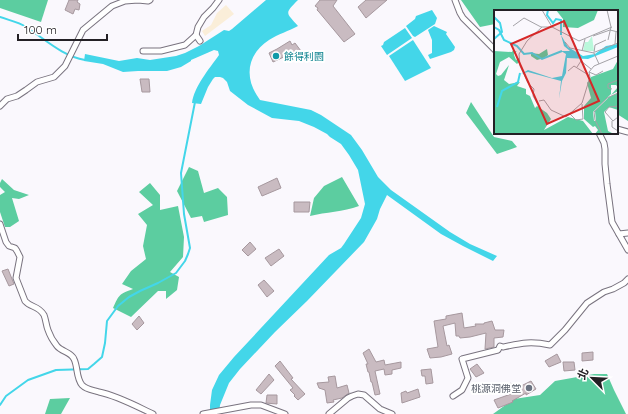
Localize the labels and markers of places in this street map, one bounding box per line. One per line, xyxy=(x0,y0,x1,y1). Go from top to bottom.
place label: 餘得利園 xyxy=(284,50,324,63)
marker: 餘得利園 xyxy=(271,51,281,61)
place label: 桃源洞佛堂 xyxy=(471,382,521,395)
marker: 桃源洞佛堂 xyxy=(524,383,534,393)

